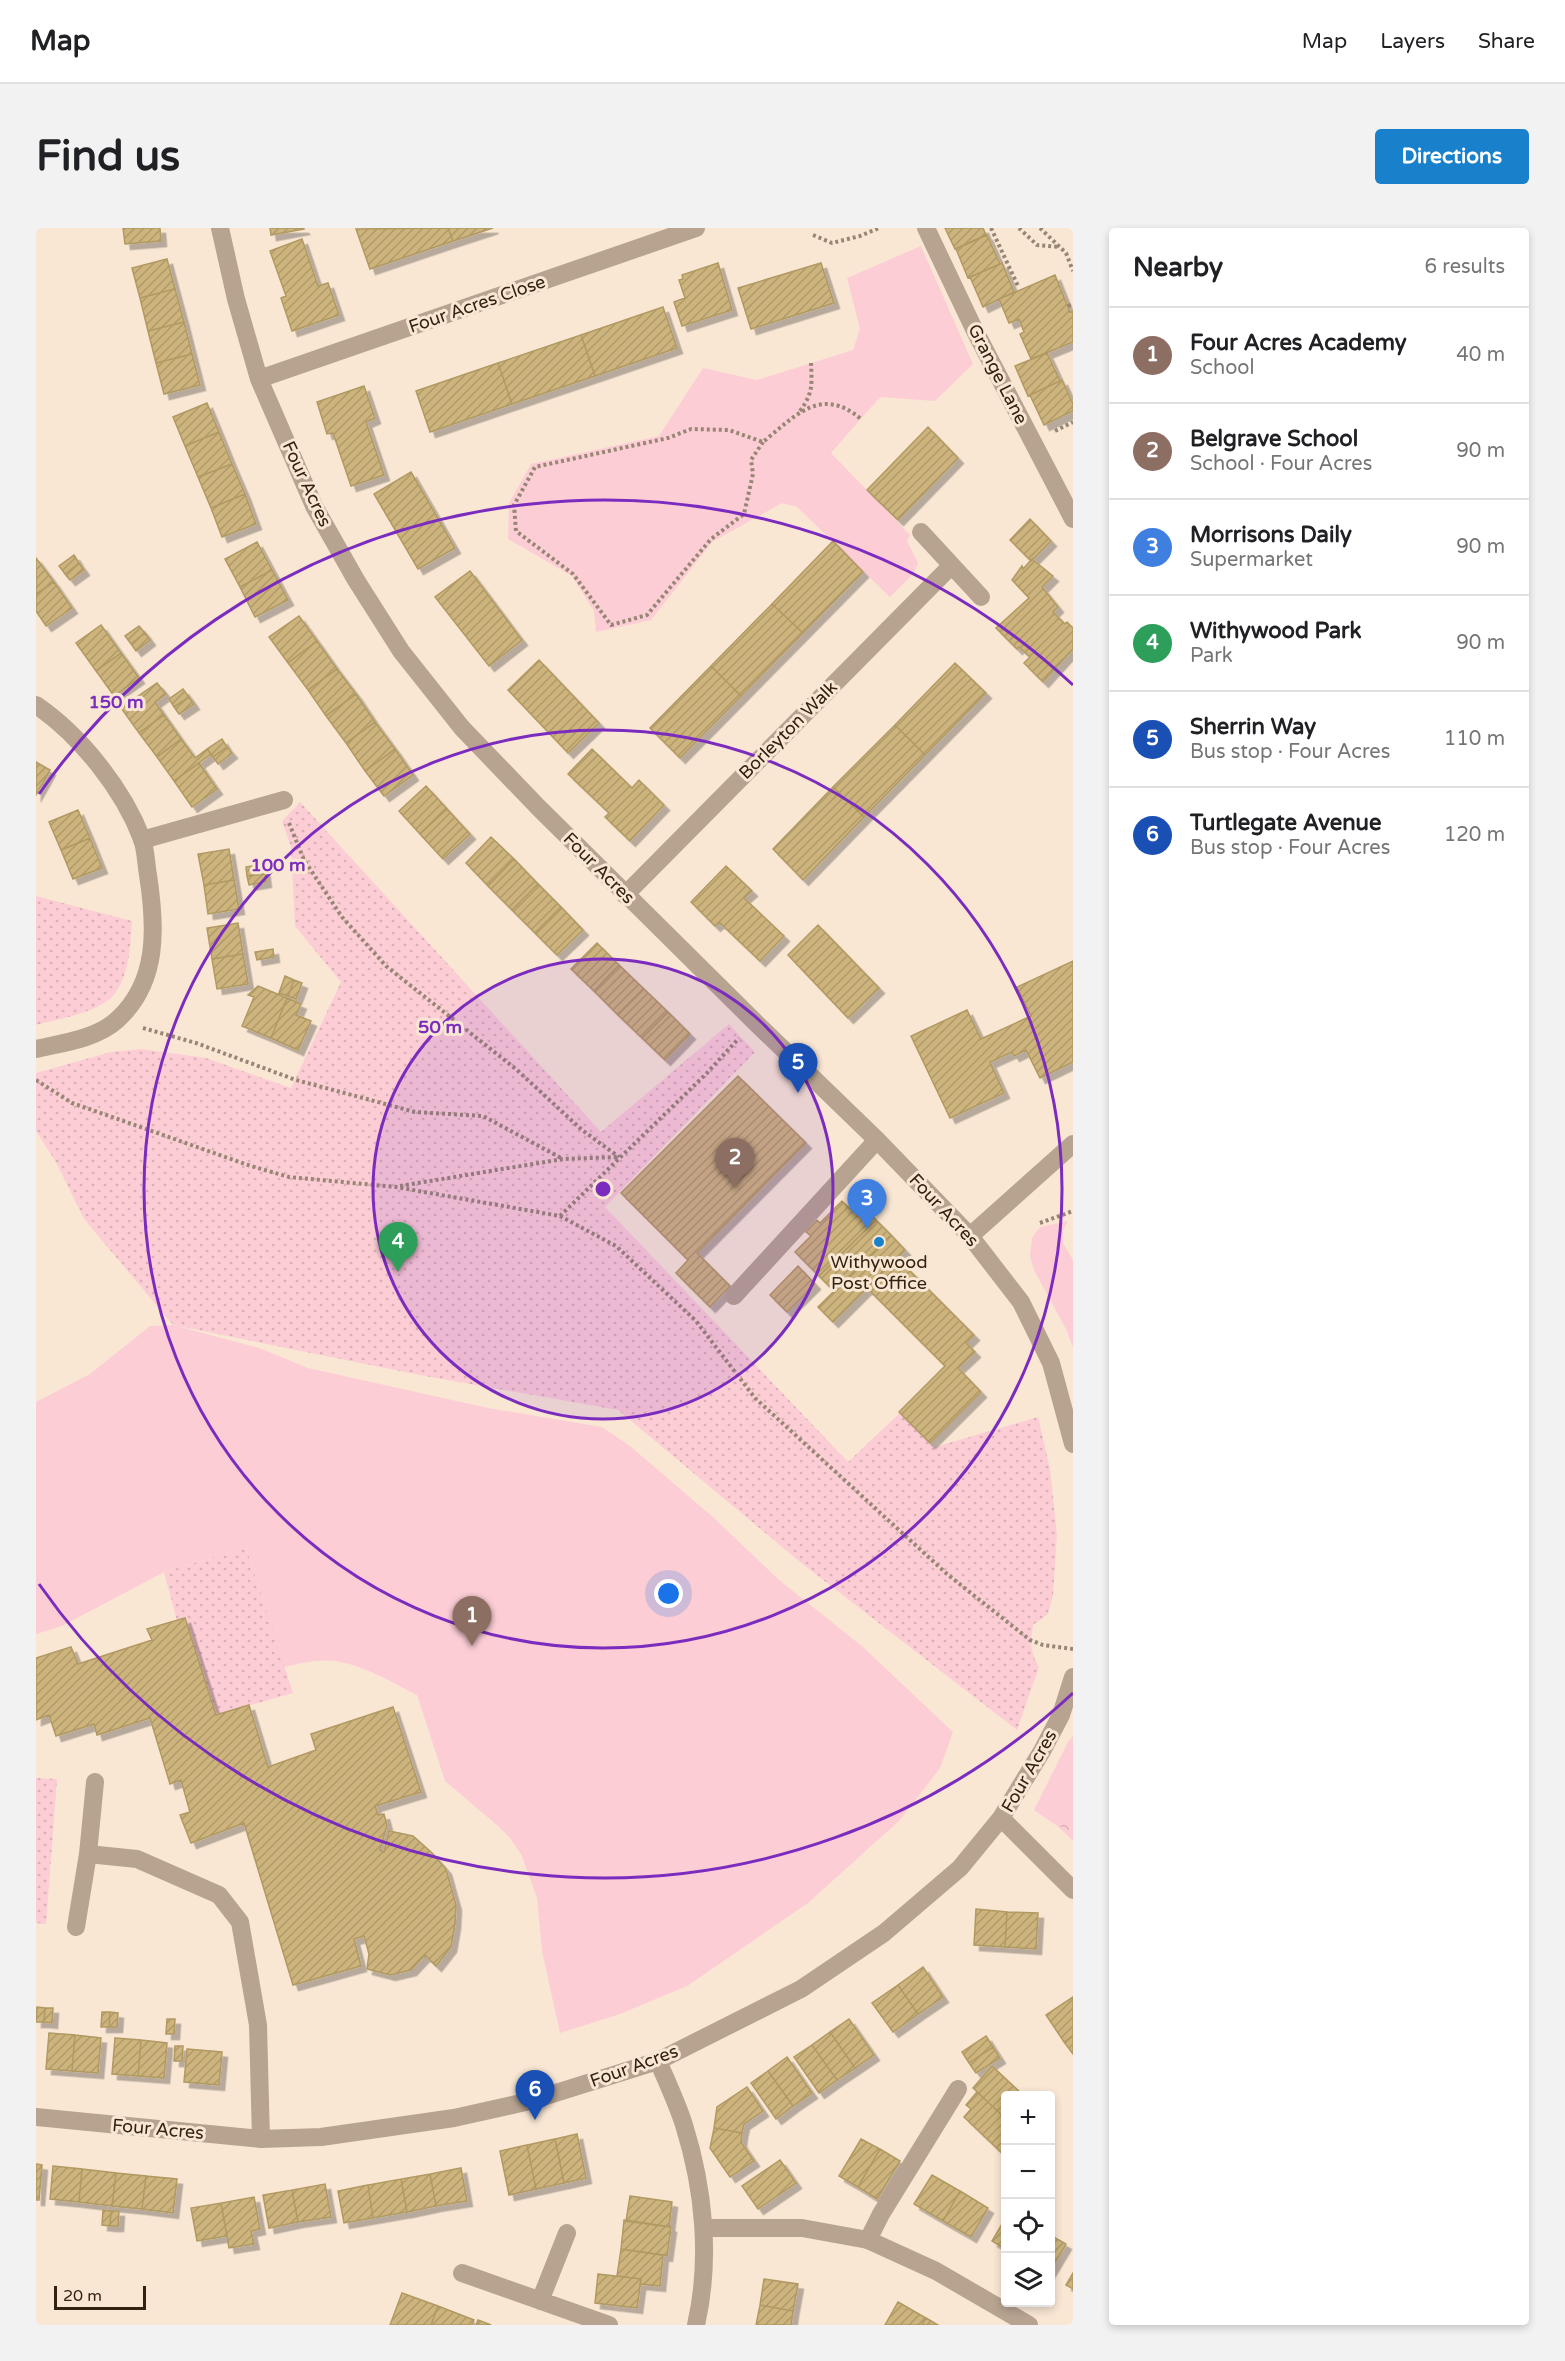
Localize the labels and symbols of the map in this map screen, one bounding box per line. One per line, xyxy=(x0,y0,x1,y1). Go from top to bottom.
street label: Four Acres Close xyxy=(406,270,548,338)
street label: Grange Lane xyxy=(963,320,1033,428)
street label: Four Acres xyxy=(278,438,336,530)
street label: Borleyton Walk xyxy=(734,676,842,784)
text: 150 m xyxy=(88,691,144,713)
street label: Four Acres xyxy=(559,828,639,908)
text: 100 m xyxy=(250,854,306,876)
text: 50 m xyxy=(418,1016,462,1038)
pin: 5 xyxy=(778,1044,818,1093)
pin: 2 xyxy=(716,1138,754,1188)
street label: Four Acres xyxy=(905,1169,983,1251)
centre of rings xyxy=(593,1179,613,1199)
pin: 3 xyxy=(848,1180,886,1229)
pin: 4 xyxy=(378,1222,418,1272)
marker: Withywood Post Office xyxy=(872,1235,886,1249)
place label: Withywood Post Office xyxy=(830,1251,928,1294)
your location xyxy=(654,1579,683,1608)
pin: 1 xyxy=(452,1596,492,1646)
street label: Four Acres xyxy=(996,1726,1062,1816)
street label: Four Acres xyxy=(587,2040,681,2092)
pin: 6 xyxy=(516,2070,554,2120)
street label: Four Acres xyxy=(111,2114,205,2144)
scale bar xyxy=(54,2283,146,2310)

